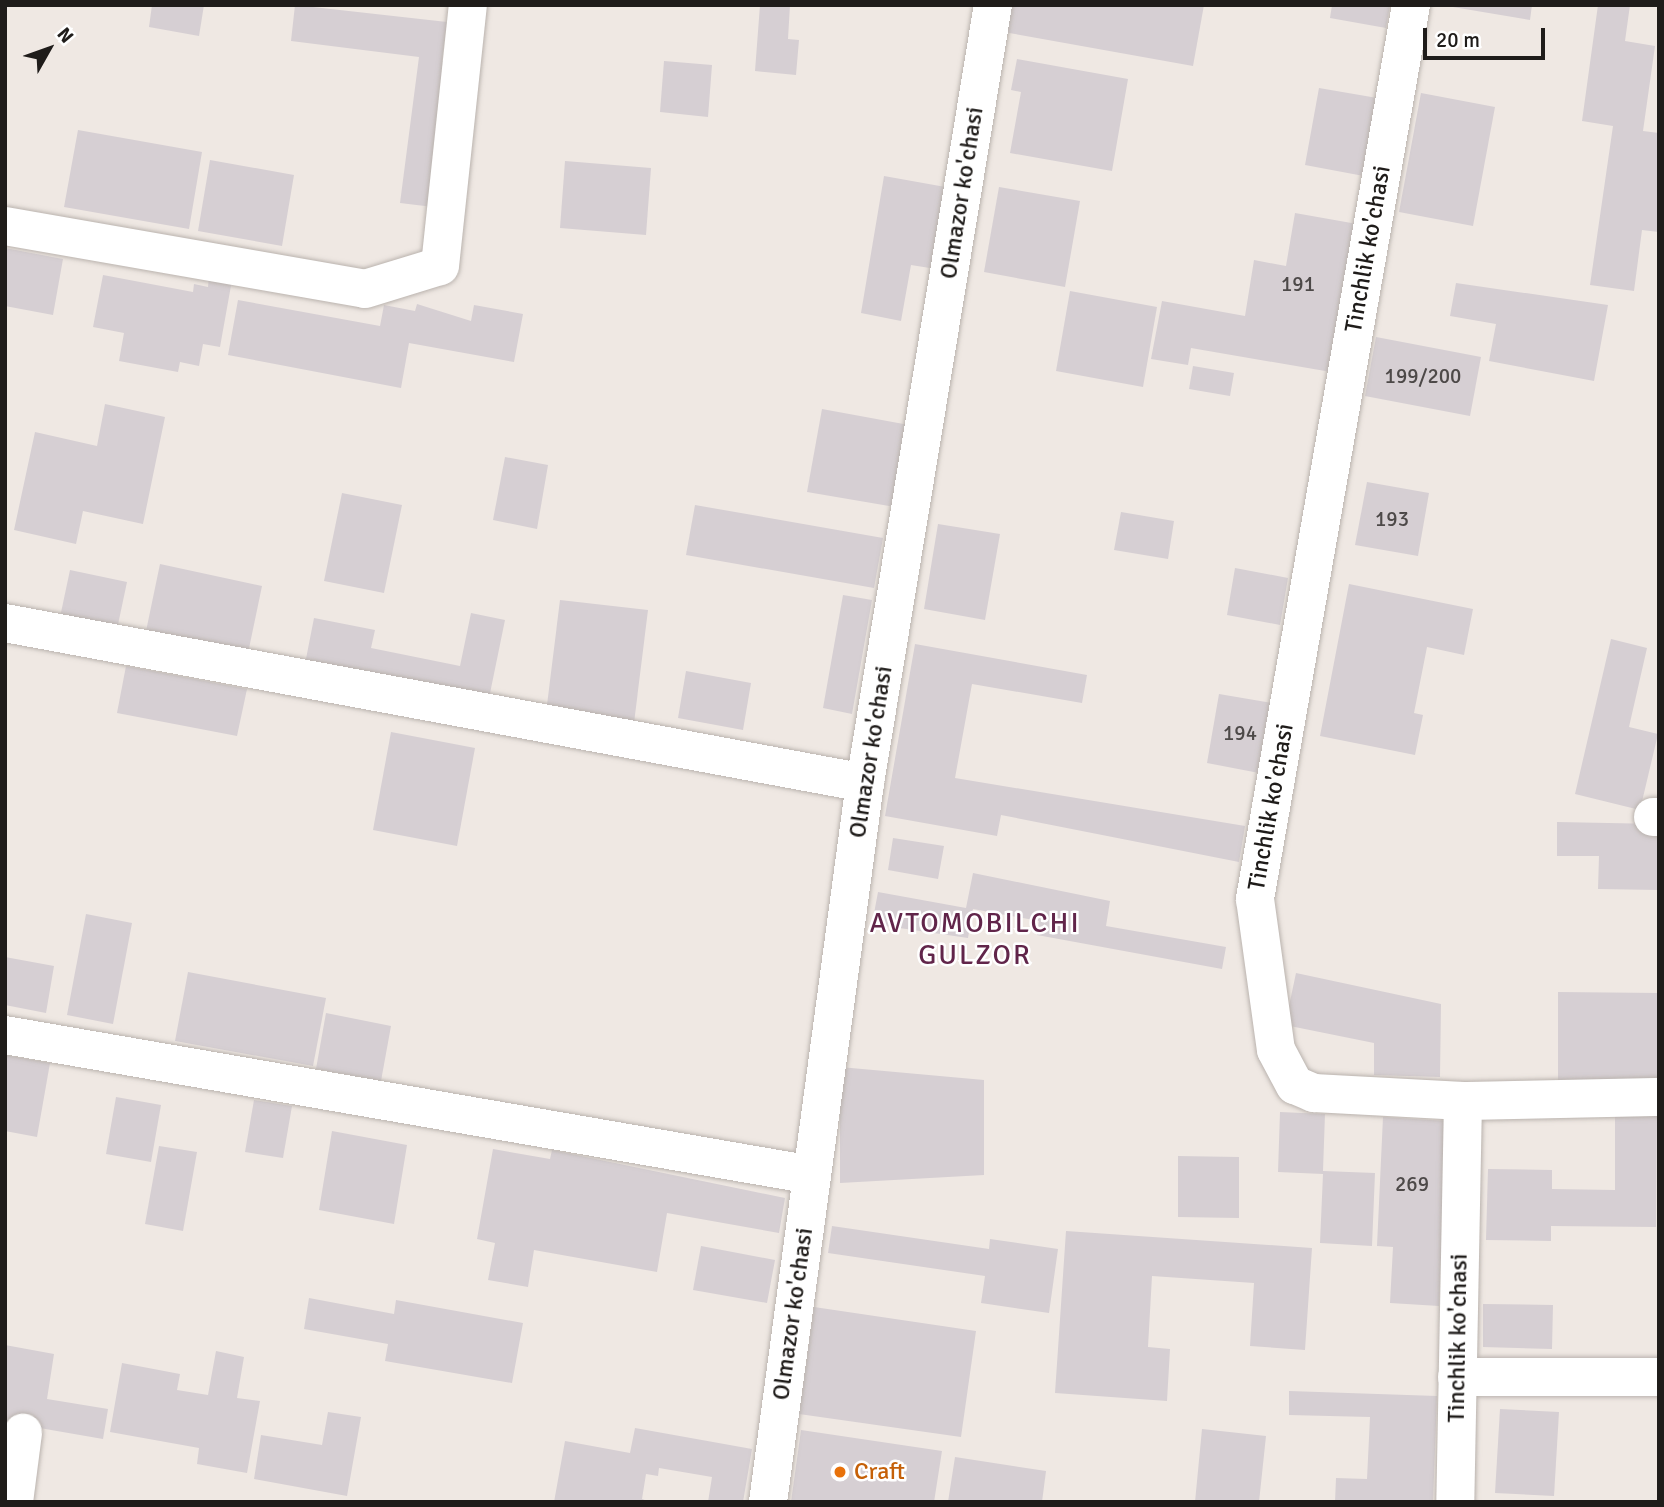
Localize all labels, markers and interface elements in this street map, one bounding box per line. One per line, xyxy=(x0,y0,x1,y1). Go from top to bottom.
north arrow xyxy=(14,14,84,84)
scale bar xyxy=(1426,14,1548,58)
text: N xyxy=(52,23,79,48)
text: 20 m xyxy=(1436,27,1480,53)
street label: Olmazor ko'chasi xyxy=(934,105,990,281)
street label: Tinchlik ko'chasi xyxy=(1339,163,1397,335)
house number: 191 xyxy=(1281,271,1315,297)
house number: 199/200 xyxy=(1385,363,1461,389)
house number: 193 xyxy=(1375,506,1409,532)
street label: Olmazor ko'chasi xyxy=(843,664,899,840)
house number: 194 xyxy=(1223,720,1257,746)
street label: Tinchlik ko'chasi xyxy=(1242,721,1300,893)
district label: AVTOMOBILCHI GULZOR xyxy=(871,906,1079,972)
house number: 269 xyxy=(1395,1171,1429,1197)
street label: Olmazor ko'chasi xyxy=(767,1226,819,1402)
street label: Tinchlik ko'chasi xyxy=(1442,1253,1474,1423)
place label: Craft xyxy=(854,1458,905,1486)
marker: Craft xyxy=(832,1464,848,1480)

